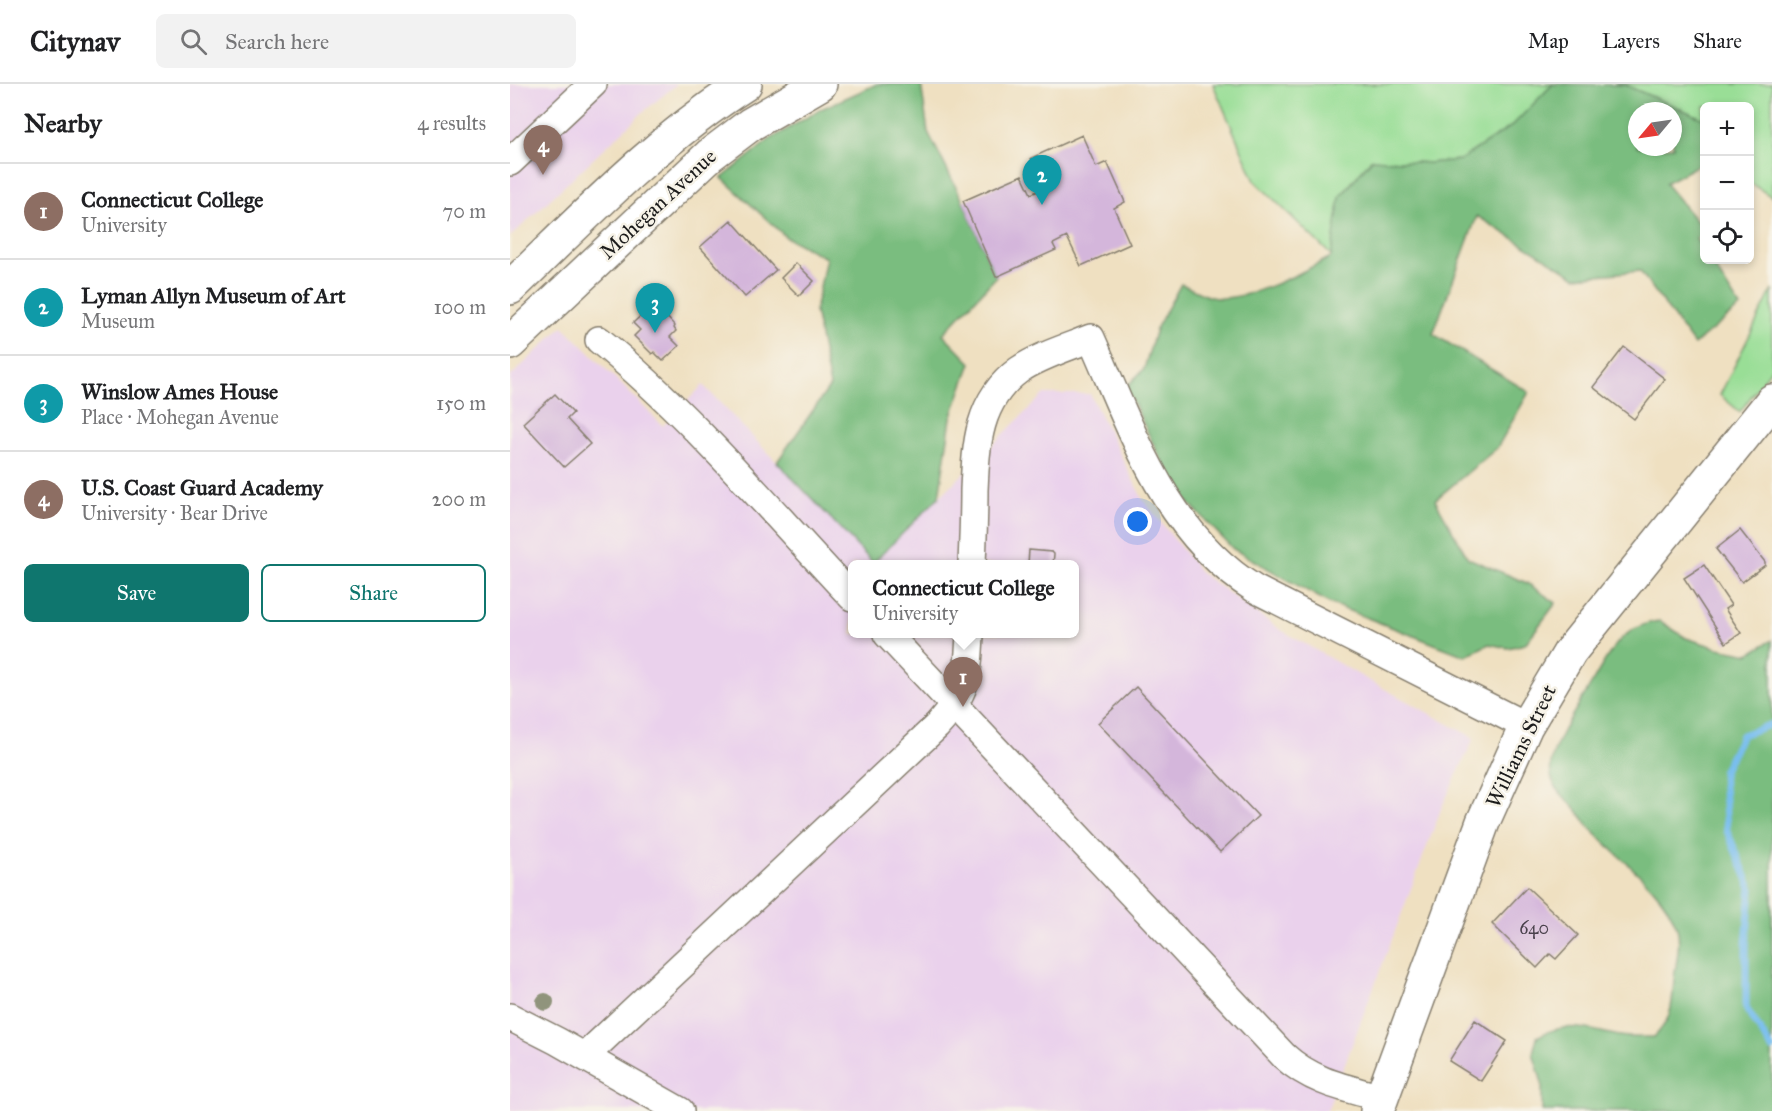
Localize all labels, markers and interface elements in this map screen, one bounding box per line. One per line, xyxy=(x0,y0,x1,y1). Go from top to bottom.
search box xyxy=(156,14,576,68)
text: Citynav xyxy=(30,24,120,59)
icon: search xyxy=(177,25,210,58)
text: Search here xyxy=(225,28,329,55)
text: Map xyxy=(1528,28,1569,54)
text: Layers xyxy=(1602,28,1660,54)
text: Share xyxy=(1693,28,1742,54)
north arrow xyxy=(1628,102,1682,156)
map controls xyxy=(1700,102,1754,264)
button: + xyxy=(1700,102,1754,156)
text: Nearby xyxy=(24,107,102,139)
text: 4 results xyxy=(417,111,486,135)
pin: 4 xyxy=(524,126,562,175)
street label: Mohegan Avenue xyxy=(594,143,722,265)
pin: 2 xyxy=(1022,156,1062,205)
button: − xyxy=(1700,156,1754,210)
text: Connecticut College xyxy=(81,186,263,213)
text: 1 xyxy=(40,199,47,223)
text: 70 m xyxy=(443,199,486,223)
button: locate xyxy=(1700,210,1754,264)
text: University xyxy=(81,213,167,237)
text: Lyman Allyn Museum of Art xyxy=(81,282,346,309)
pin: 3 xyxy=(636,284,674,333)
text: 2 xyxy=(39,295,48,319)
text: 100 m xyxy=(434,295,486,319)
text: Museum xyxy=(81,309,155,333)
text: Winslow Ames House xyxy=(81,378,278,405)
text: 3 xyxy=(40,391,48,415)
text: 150 m xyxy=(436,391,486,415)
text: Place · Mohegan Avenue xyxy=(81,405,279,429)
text: U.S. Coast Guard Academy xyxy=(81,474,323,501)
text: 4 xyxy=(38,487,49,511)
text: 200 m xyxy=(432,487,486,511)
text: University · Bear Drive xyxy=(81,501,268,525)
your location xyxy=(1123,507,1152,536)
popup xyxy=(848,560,1079,638)
button: Save xyxy=(24,564,249,622)
button: Share xyxy=(261,564,486,622)
text: Connecticut College xyxy=(872,574,1055,601)
text: University xyxy=(872,601,958,625)
pin: 1 xyxy=(944,658,982,707)
street label: Williams Street xyxy=(1480,680,1562,812)
house number: 640 xyxy=(1519,917,1549,939)

